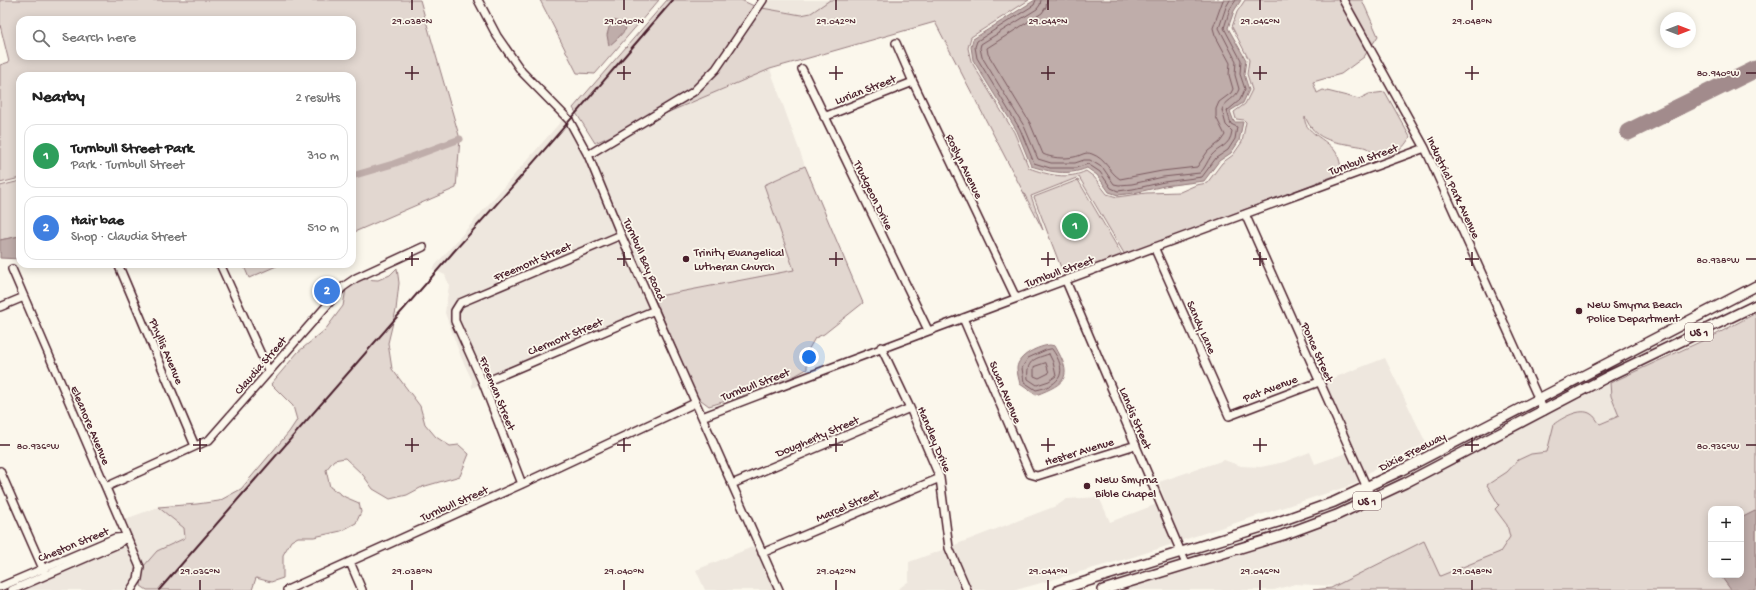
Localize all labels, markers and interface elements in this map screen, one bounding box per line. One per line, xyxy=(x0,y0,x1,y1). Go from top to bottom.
north arrow xyxy=(1660,12,1696,48)
search box xyxy=(16,16,356,60)
text: 29.038°N xyxy=(392,16,433,28)
text: 29.040°N xyxy=(604,16,645,28)
text: 29.042°N xyxy=(816,16,856,28)
text: 29.044°N xyxy=(1028,16,1068,28)
text: 29.046°N xyxy=(1240,16,1280,28)
text: 29.048°N xyxy=(1452,16,1492,28)
icon: search xyxy=(30,27,52,49)
text: Search here xyxy=(62,29,136,47)
text: 80.940°W xyxy=(1697,68,1740,80)
street label: Lurian Street xyxy=(833,72,899,109)
text: Nearby xyxy=(32,88,85,108)
text: 2 results xyxy=(295,91,340,106)
street label: Roslyn Avenue xyxy=(942,132,985,202)
street label: Industrial Park Avenue xyxy=(1422,134,1482,242)
text: Turnbull Street Park xyxy=(71,140,194,158)
street label: Turnbull Street xyxy=(1326,142,1401,180)
text: 1 xyxy=(43,149,49,164)
text: 310 m xyxy=(307,149,339,164)
text: Park · Turnbull Street xyxy=(71,158,184,173)
street label: Trudgeon Drive xyxy=(849,158,895,234)
pin: 1 xyxy=(1062,211,1088,241)
text: Hair bae xyxy=(71,212,124,230)
street label: Turnbull Bay Road xyxy=(618,216,668,304)
text: 2 xyxy=(43,221,49,236)
text: 510 m xyxy=(307,221,339,236)
text: Shop · Claudia Street xyxy=(71,230,186,245)
street label: Freemont Street xyxy=(491,240,575,286)
place label: Trinity Evangelical Lutheran Church xyxy=(693,247,785,275)
marker: Trinity Evangelical Lutheran Church xyxy=(681,254,691,264)
street label: Turnbull Street xyxy=(1022,254,1097,292)
text: 80.938°W xyxy=(1697,255,1740,267)
pin: 2 xyxy=(314,276,340,306)
street label: Sandy Lane xyxy=(1182,299,1218,357)
place label: New Smyrna Beach Police Department xyxy=(1586,299,1683,327)
marker: New Smyrna Beach Police Department xyxy=(1574,306,1584,316)
street label: Clermont Street xyxy=(526,315,606,360)
street label: Phyllis Avenue xyxy=(145,316,186,388)
street label: Ponce Street xyxy=(1296,320,1336,386)
road number: US 1 xyxy=(1685,323,1713,341)
street label: Claudia Street xyxy=(232,334,291,398)
your location xyxy=(799,347,819,367)
street label: Freeman Street xyxy=(475,354,518,434)
street label: Swan Avenue xyxy=(985,360,1024,427)
street label: Turnbull Street xyxy=(719,366,793,406)
street label: Pat Avenue xyxy=(1241,373,1301,407)
street label: Eleanore Avenue xyxy=(66,384,112,468)
street label: Landis Street xyxy=(1115,386,1154,453)
street label: Handley Drive xyxy=(913,405,954,475)
street label: Dougherty Street xyxy=(773,414,863,462)
street label: Dixie Freeway xyxy=(1376,430,1449,476)
street label: Hester Avenue xyxy=(1043,435,1117,470)
text: 80.936°W xyxy=(17,441,60,453)
text: 80.936°W xyxy=(1697,441,1740,453)
place label: New Smyrna Bible Chapel xyxy=(1094,474,1158,502)
marker: New Smyrna Bible Chapel xyxy=(1082,481,1092,491)
street label: Turnbull Street xyxy=(418,483,492,526)
street label: Marcel Street xyxy=(814,487,882,526)
road number: US 1 xyxy=(1353,492,1381,510)
map controls xyxy=(1708,506,1744,578)
button: + xyxy=(1708,506,1744,542)
street label: Cheston Street xyxy=(36,525,112,566)
button: − xyxy=(1708,542,1744,578)
text: 29.036°N xyxy=(180,566,220,578)
text: 29.038°N xyxy=(392,566,433,578)
text: 29.040°N xyxy=(604,566,645,578)
text: 29.042°N xyxy=(816,566,856,578)
text: 29.044°N xyxy=(1028,566,1068,578)
text: 29.046°N xyxy=(1240,566,1280,578)
text: 29.048°N xyxy=(1452,566,1492,578)

